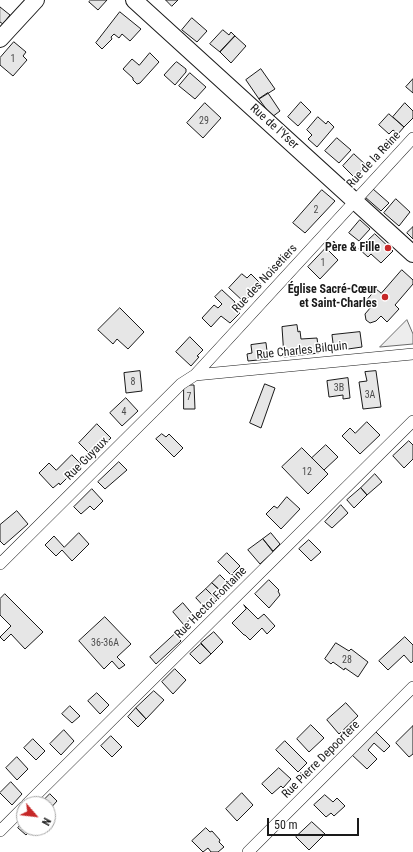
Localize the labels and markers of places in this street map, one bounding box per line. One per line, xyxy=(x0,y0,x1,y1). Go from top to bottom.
place label: Père & Fille xyxy=(325,241,380,255)
marker: Père & Fille xyxy=(383,243,393,253)
place label: Église Sacré-Cœur et Saint-Charles xyxy=(288,283,377,311)
marker: Église Sacré-Cœur et Saint-Charles xyxy=(380,292,390,302)

